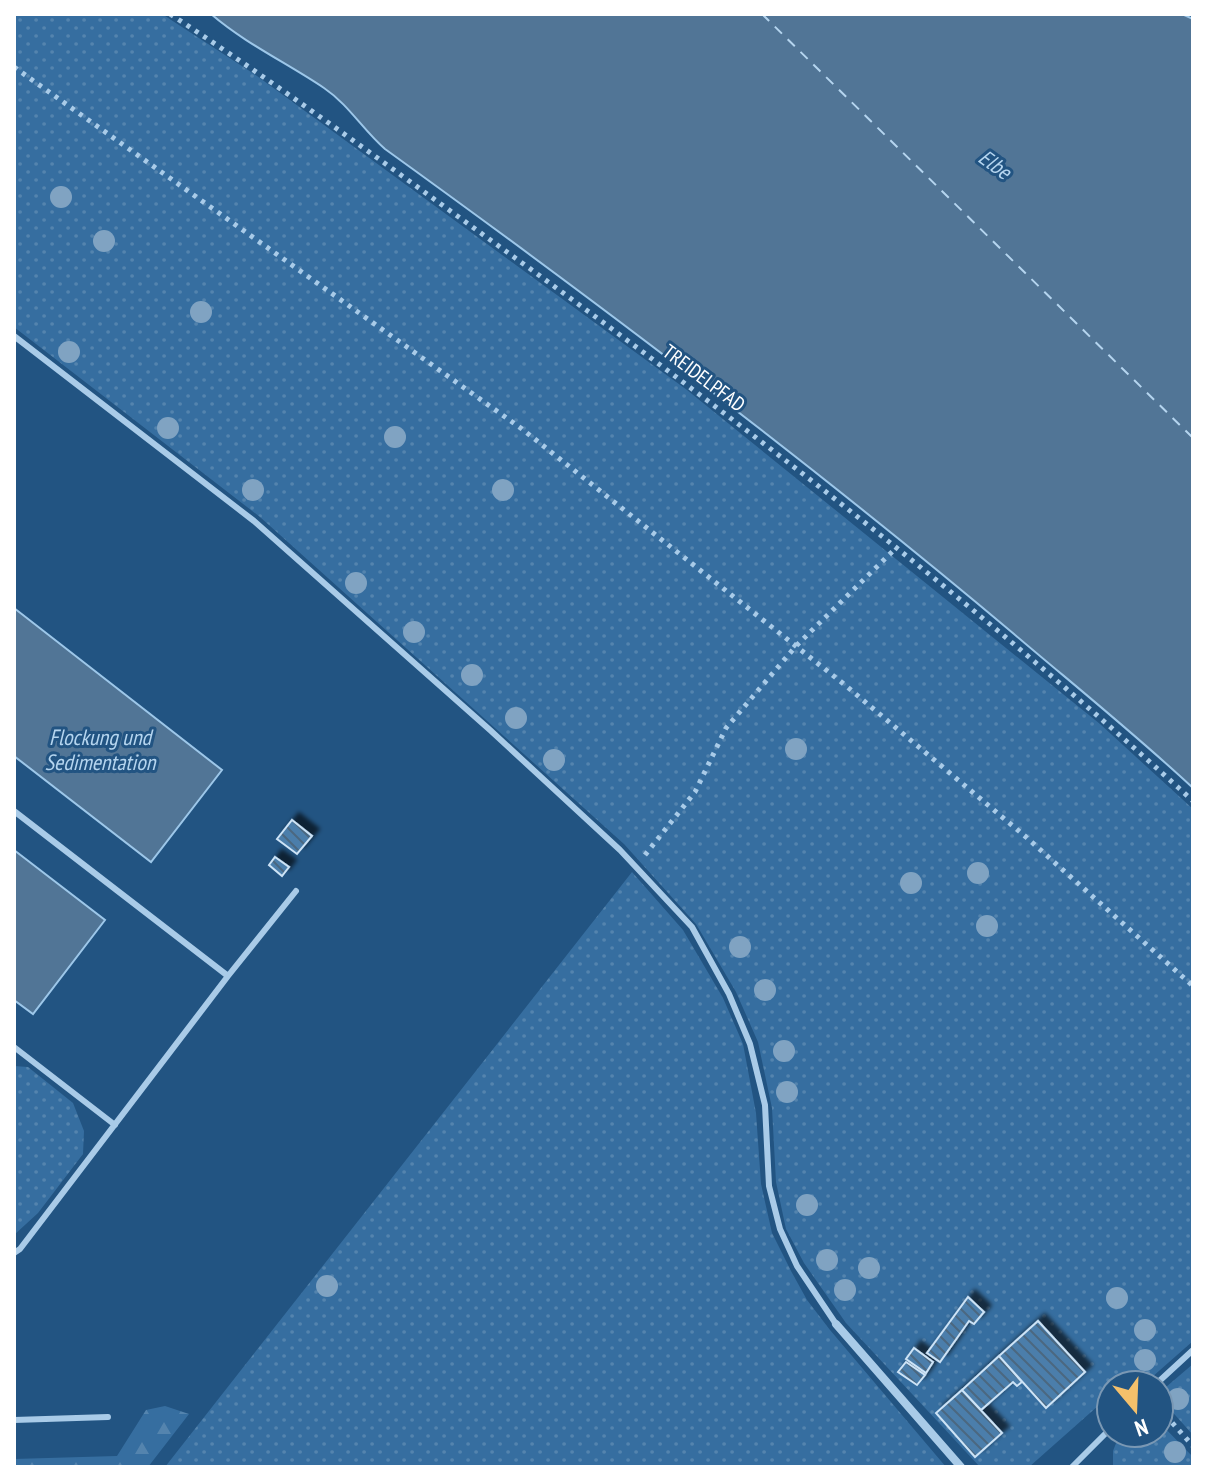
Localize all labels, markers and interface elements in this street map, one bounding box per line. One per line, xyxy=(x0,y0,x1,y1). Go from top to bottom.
water label: Elbe xyxy=(973,143,1018,186)
street label: TREIDELPFAD xyxy=(658,339,750,417)
water label: Flockung und Sedimentation xyxy=(45,723,157,776)
north arrow xyxy=(1095,1369,1175,1449)
text: N xyxy=(1131,1413,1152,1443)

